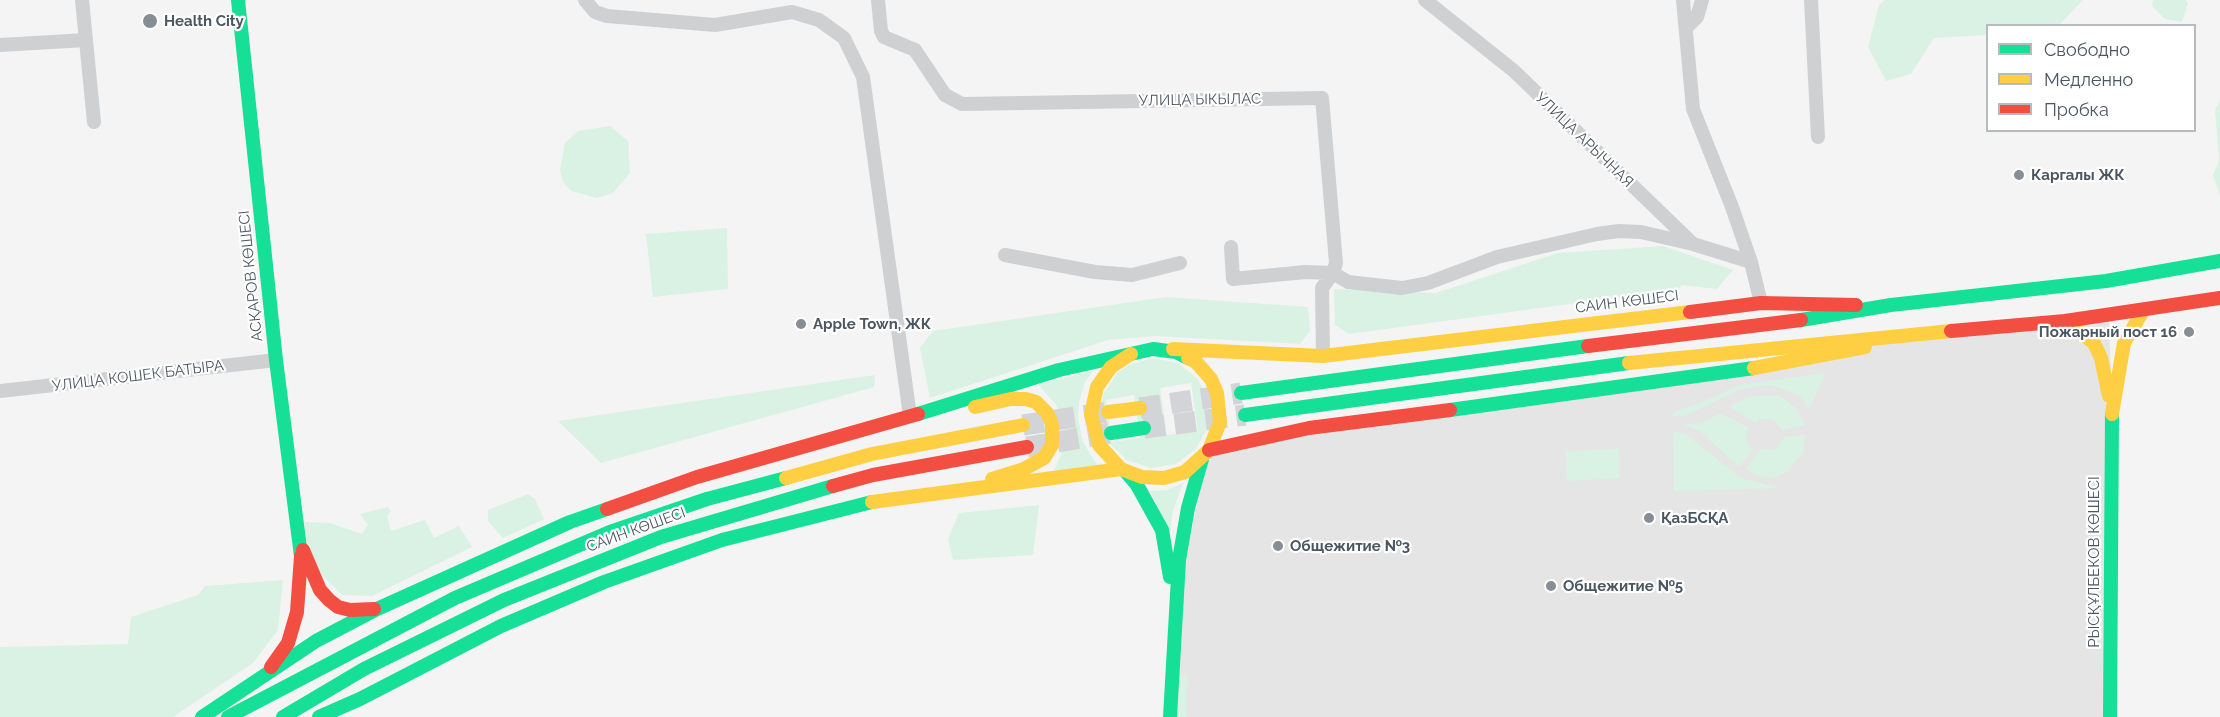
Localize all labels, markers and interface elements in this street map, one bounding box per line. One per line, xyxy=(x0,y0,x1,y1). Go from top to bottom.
marker: Health City xyxy=(141,12,159,30)
place label: Health City xyxy=(164,12,244,30)
legend xyxy=(1986,24,2196,132)
text: Свободно xyxy=(2044,39,2130,60)
text: Медленно xyxy=(2044,69,2133,90)
street label: УЛИЦА АРЫЧНАЯ xyxy=(1531,89,1637,191)
street label: УЛИЦА ЫКЫЛАС xyxy=(1139,90,1261,110)
text: Пробка xyxy=(2044,99,2109,120)
place label: Каргалы ЖК xyxy=(2031,166,2125,184)
marker: Каргалы ЖК xyxy=(2012,168,2026,182)
street label: АСҚАРОВ КӨШЕСІ xyxy=(235,210,267,342)
street label: САИН КӨШЕСІ xyxy=(1574,287,1680,317)
place label: Apple Town, ЖК xyxy=(813,315,931,333)
marker: Apple Town, ЖК xyxy=(794,317,808,331)
place label: Пожарный пост 16 xyxy=(2039,323,2177,341)
marker: Пожарный пост 16 xyxy=(2182,325,2196,339)
street label: УЛИЦА КОШЕК БАТЫРА xyxy=(51,357,225,395)
street label: РЫСҚҰЛБЕКОВ КӨШЕСІ xyxy=(2085,476,2103,648)
street label: САИН КӨШЕСІ xyxy=(584,504,688,556)
place label: ҚазБСҚА xyxy=(1661,509,1728,527)
marker: ҚазБСҚА xyxy=(1642,511,1656,525)
place label: Общежитие №3 xyxy=(1290,537,1410,555)
marker: Общежитие №3 xyxy=(1271,539,1285,553)
place label: Общежитие №5 xyxy=(1563,577,1683,595)
marker: Общежитие №5 xyxy=(1544,579,1558,593)

